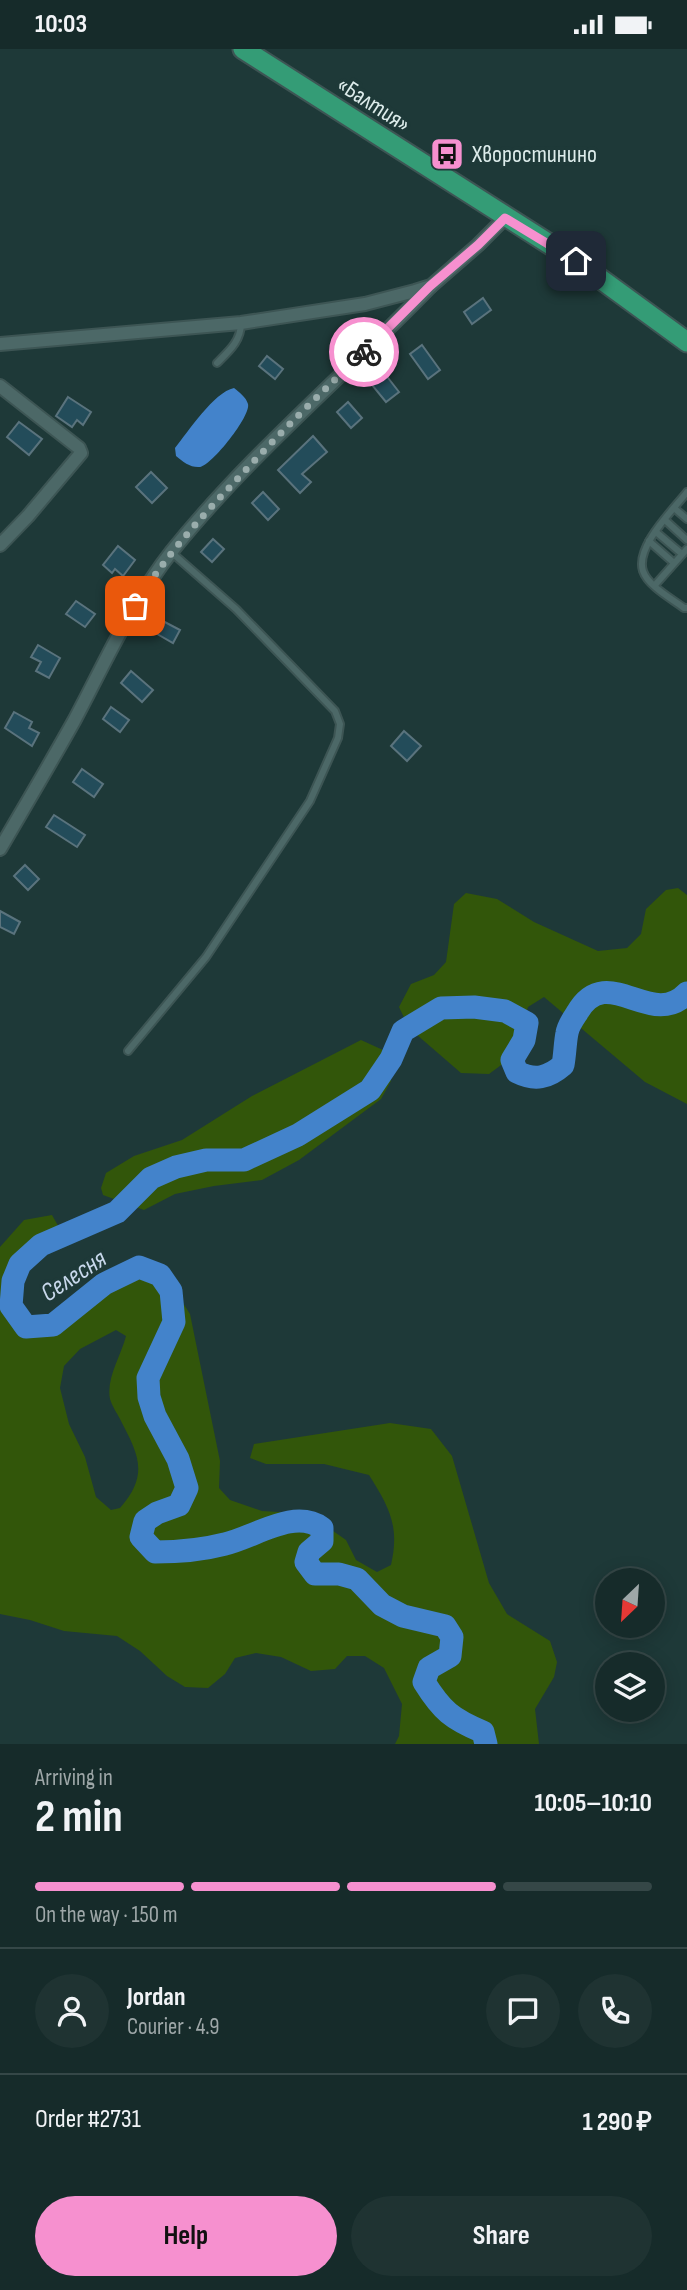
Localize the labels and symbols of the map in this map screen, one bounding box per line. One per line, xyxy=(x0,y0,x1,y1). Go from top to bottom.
street label: «Балтия» xyxy=(331,70,416,139)
bus stop icon: Хворостинино xyxy=(428,135,466,173)
place label: Хворостинино xyxy=(471,140,597,169)
pin xyxy=(546,231,606,291)
courier xyxy=(329,317,399,387)
pin xyxy=(105,576,165,636)
water label: Селесня xyxy=(35,1244,113,1309)
north arrow xyxy=(595,1568,665,1638)

